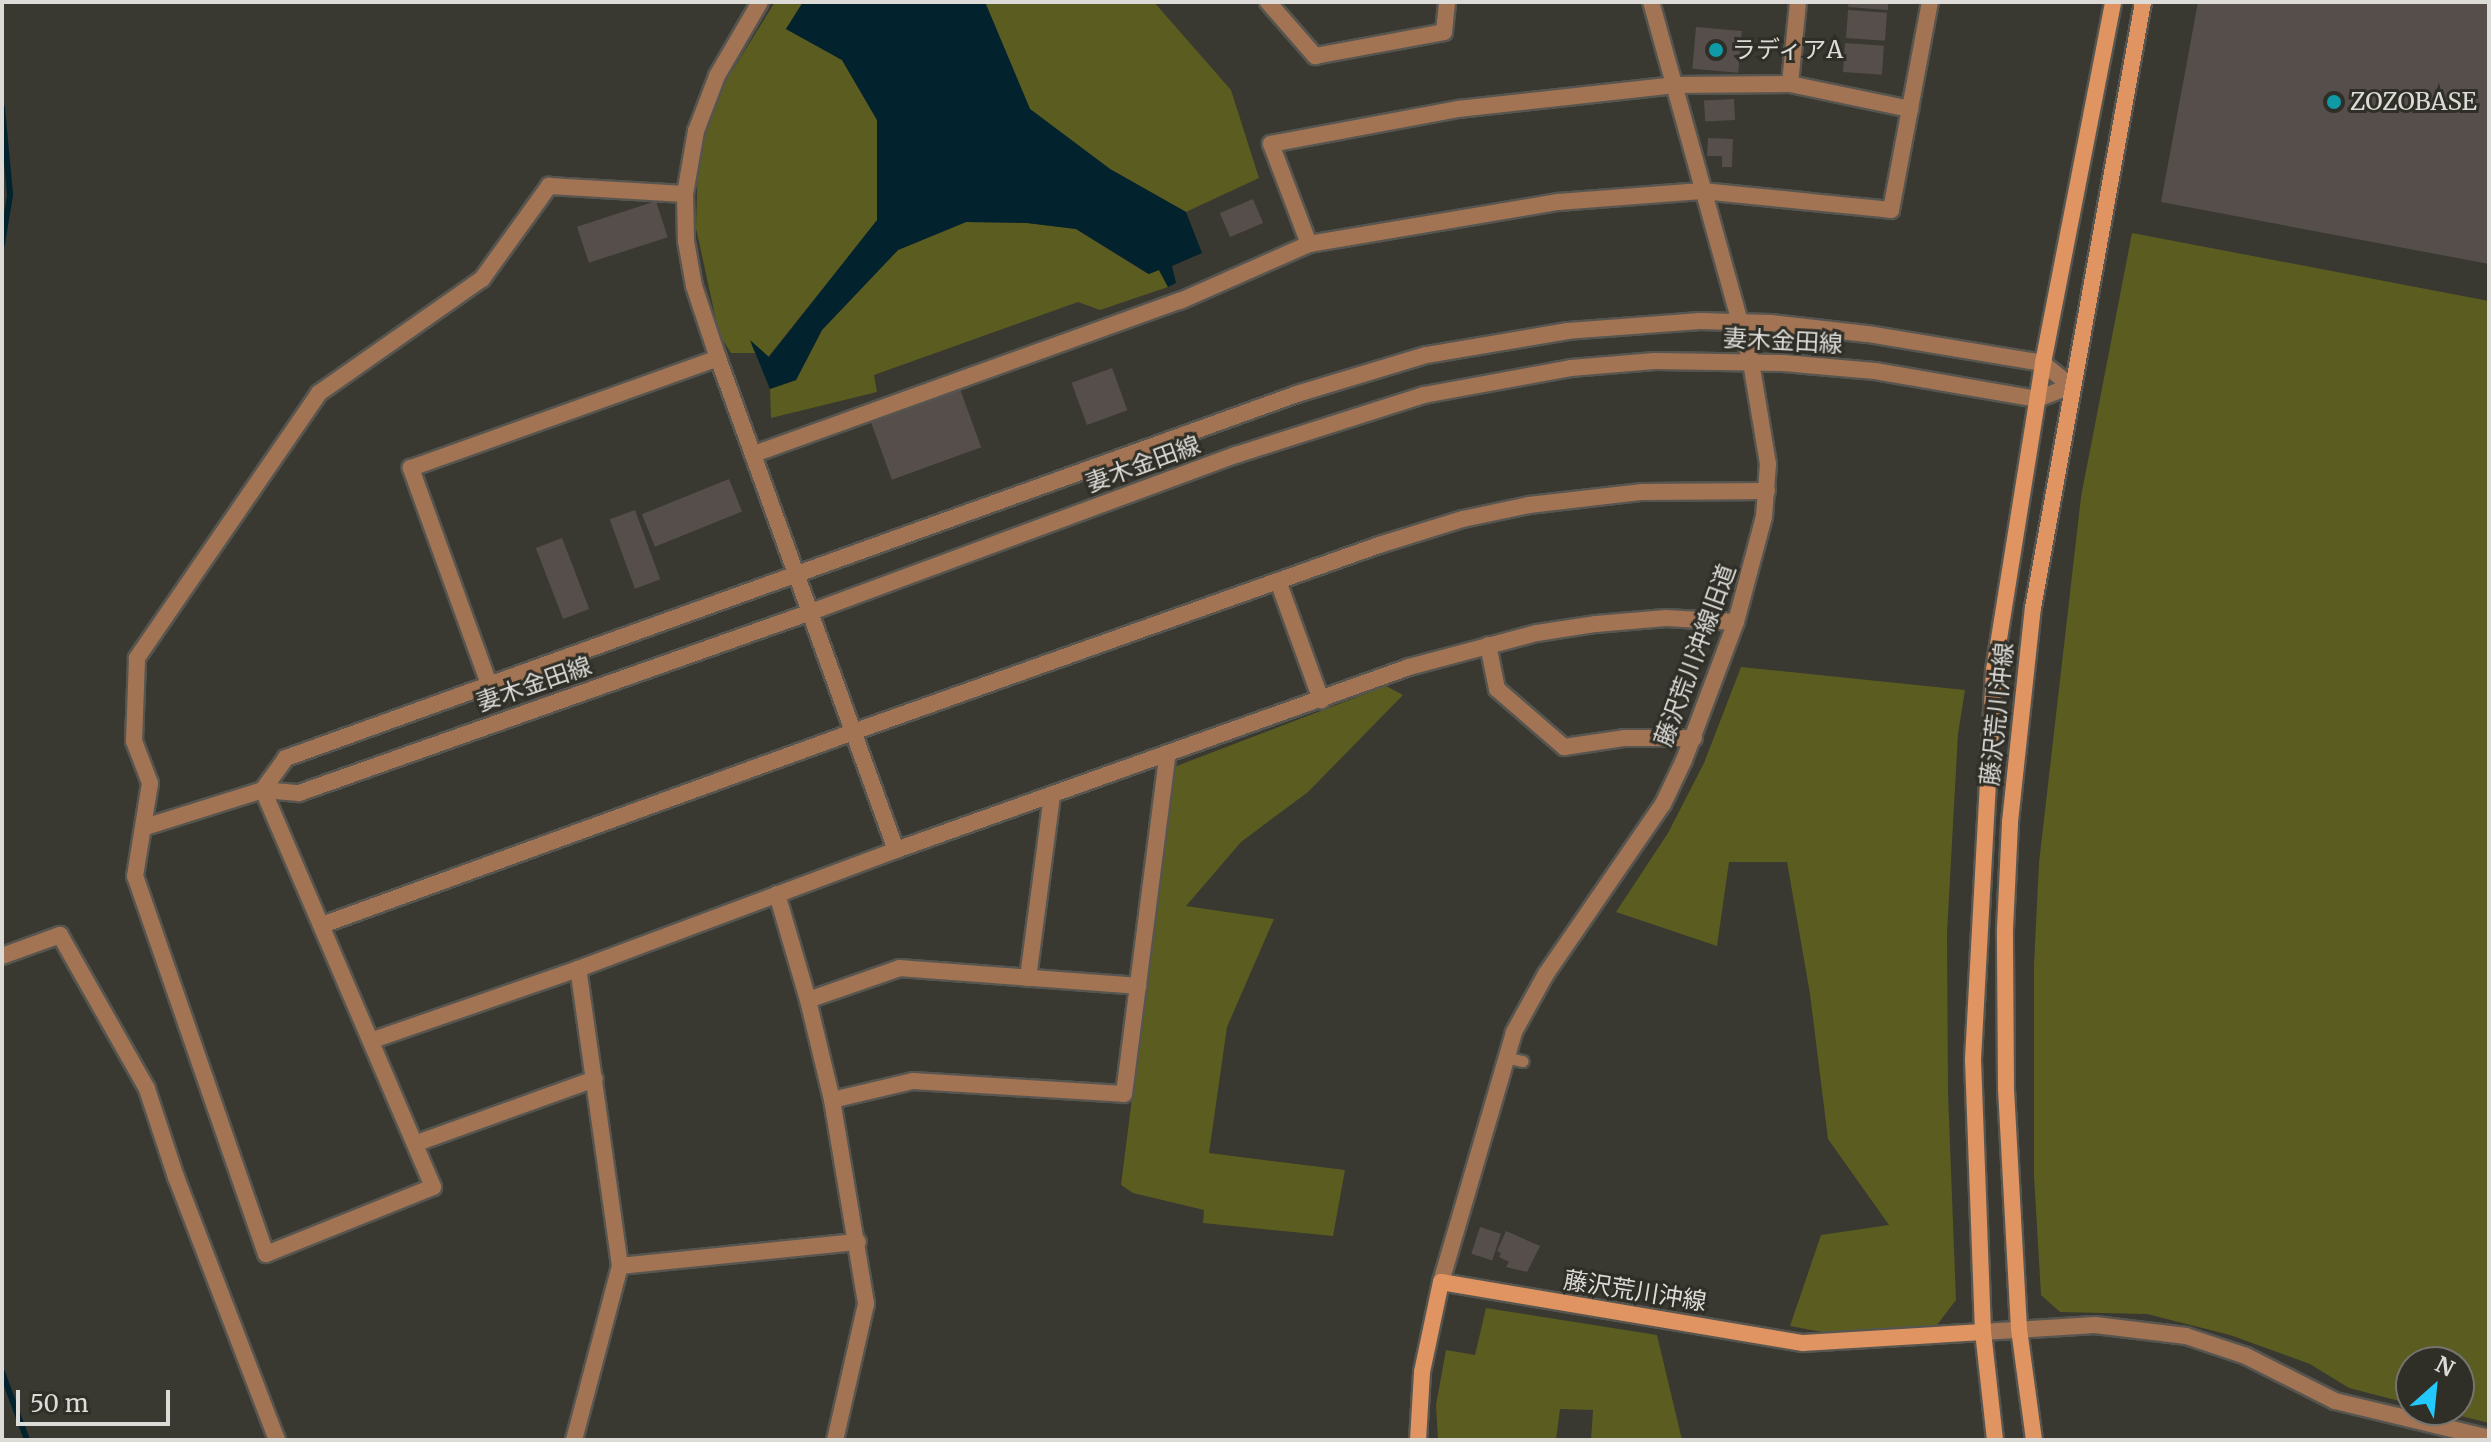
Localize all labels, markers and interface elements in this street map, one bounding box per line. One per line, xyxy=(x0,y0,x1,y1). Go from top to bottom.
place label: ラディアA xyxy=(1732,36,1845,64)
marker: ラディアA xyxy=(1707,41,1725,59)
place label: ZOZOBASE xyxy=(2350,88,2477,116)
marker: ZOZOBASE xyxy=(2325,93,2343,111)
street label: 妻木金田線 xyxy=(1722,323,1844,359)
street label: 妻木金田線 xyxy=(1082,430,1204,498)
street label: 藤沢荒川沖線旧道 xyxy=(1649,560,1741,750)
street label: 藤沢荒川沖線 xyxy=(1975,641,2019,787)
street label: 妻木金田線 xyxy=(473,651,595,717)
street label: 藤沢荒川沖線 xyxy=(1562,1266,1708,1316)
north arrow xyxy=(2395,1346,2475,1426)
text: N xyxy=(2431,1350,2459,1383)
scale bar xyxy=(20,1374,174,1424)
text: 50 m xyxy=(30,1388,89,1419)

